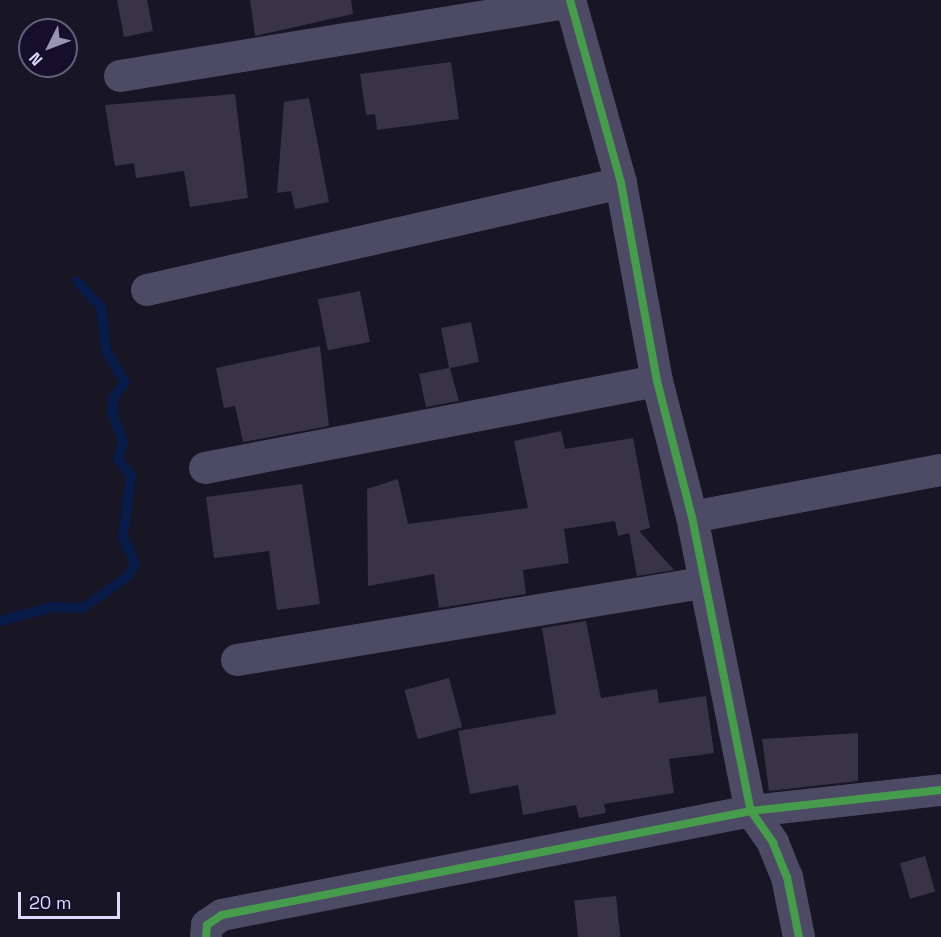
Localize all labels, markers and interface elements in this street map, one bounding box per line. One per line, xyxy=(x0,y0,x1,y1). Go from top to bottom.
north arrow xyxy=(18,18,78,78)
text: N xyxy=(24,48,47,70)
scale bar xyxy=(21,880,123,918)
text: 20 m xyxy=(29,891,72,914)

